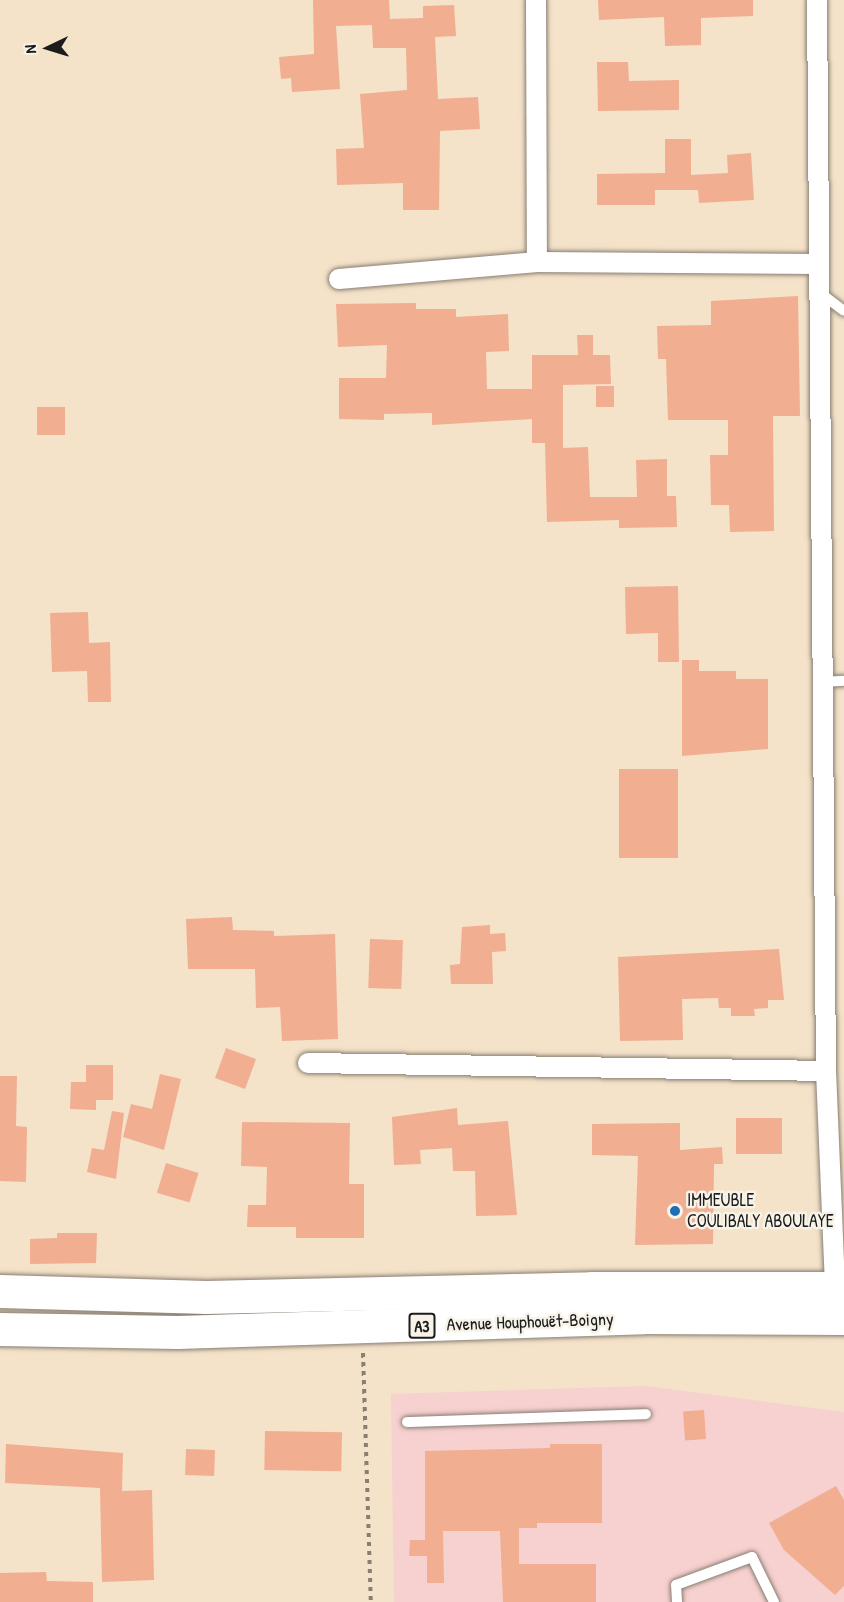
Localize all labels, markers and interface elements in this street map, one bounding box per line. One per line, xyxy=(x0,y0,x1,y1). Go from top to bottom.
north arrow xyxy=(18,18,78,78)
text: N xyxy=(19,44,41,54)
place label: IMMEUBLE COULIBALY ABOULAYE xyxy=(687,1190,834,1232)
marker: IMMEUBLE COULIBALY ABOULAYE xyxy=(668,1204,682,1218)
street label: Avenue Houphouët-Boigny xyxy=(446,1308,614,1336)
road number: A3 xyxy=(408,1313,436,1339)

